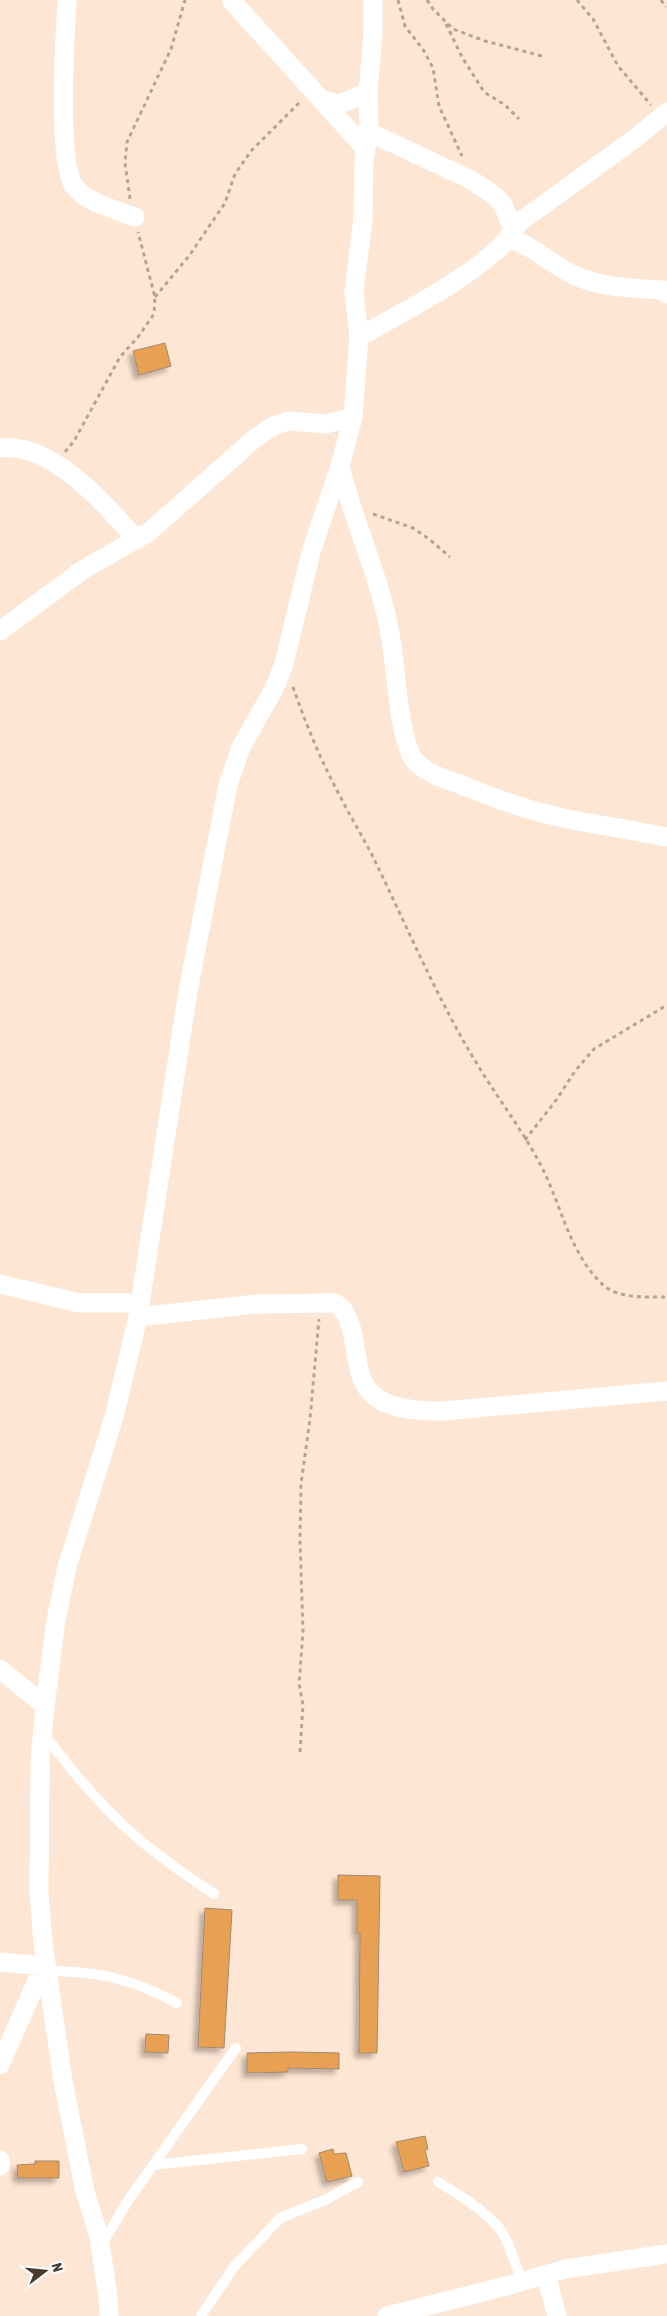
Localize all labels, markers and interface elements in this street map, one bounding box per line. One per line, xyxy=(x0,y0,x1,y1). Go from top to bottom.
north arrow xyxy=(20,2246,70,2296)
text: N xyxy=(49,2261,66,2274)

